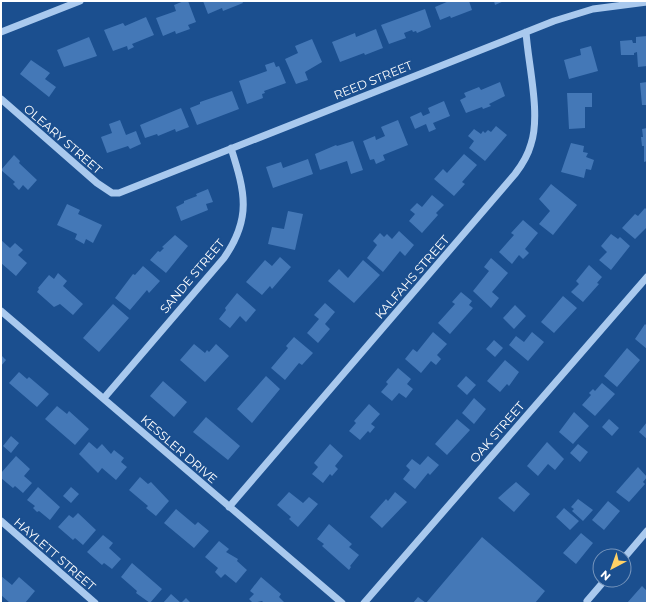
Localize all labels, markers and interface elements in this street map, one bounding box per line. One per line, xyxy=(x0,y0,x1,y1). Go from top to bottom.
street label: REED STREET xyxy=(331,57,415,103)
street label: OLEARY STREET xyxy=(21,101,105,177)
street label: KALFAHS STREET xyxy=(372,232,452,322)
street label: SANDE STREET xyxy=(156,236,228,316)
street label: OAK STREET xyxy=(466,398,528,466)
street label: KESSLER DRIVE xyxy=(138,412,220,486)
street label: HAYLETT STREET xyxy=(11,515,99,594)
north arrow xyxy=(592,548,632,588)
text: N xyxy=(597,567,613,584)

